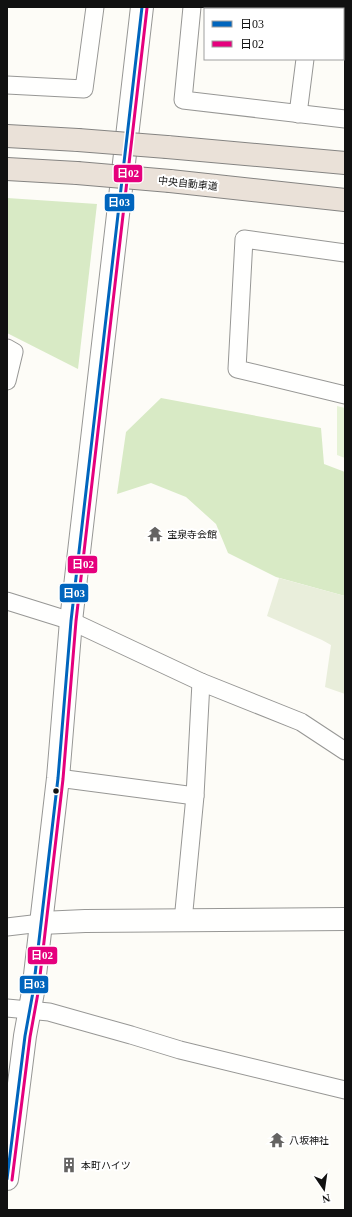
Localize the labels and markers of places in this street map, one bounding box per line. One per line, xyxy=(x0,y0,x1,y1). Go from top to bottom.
temple icon: 宝泉寺会館 xyxy=(146,525,164,543)
place label: 宝泉寺会館 xyxy=(167,529,217,540)
unlabelled marker xyxy=(51,786,61,796)
temple icon: 八坂神社 xyxy=(268,1131,286,1149)
place label: 八坂神社 xyxy=(289,1135,329,1146)
building icon: 本町ハイツ xyxy=(60,1156,78,1174)
place label: 本町ハイツ xyxy=(81,1160,131,1171)

